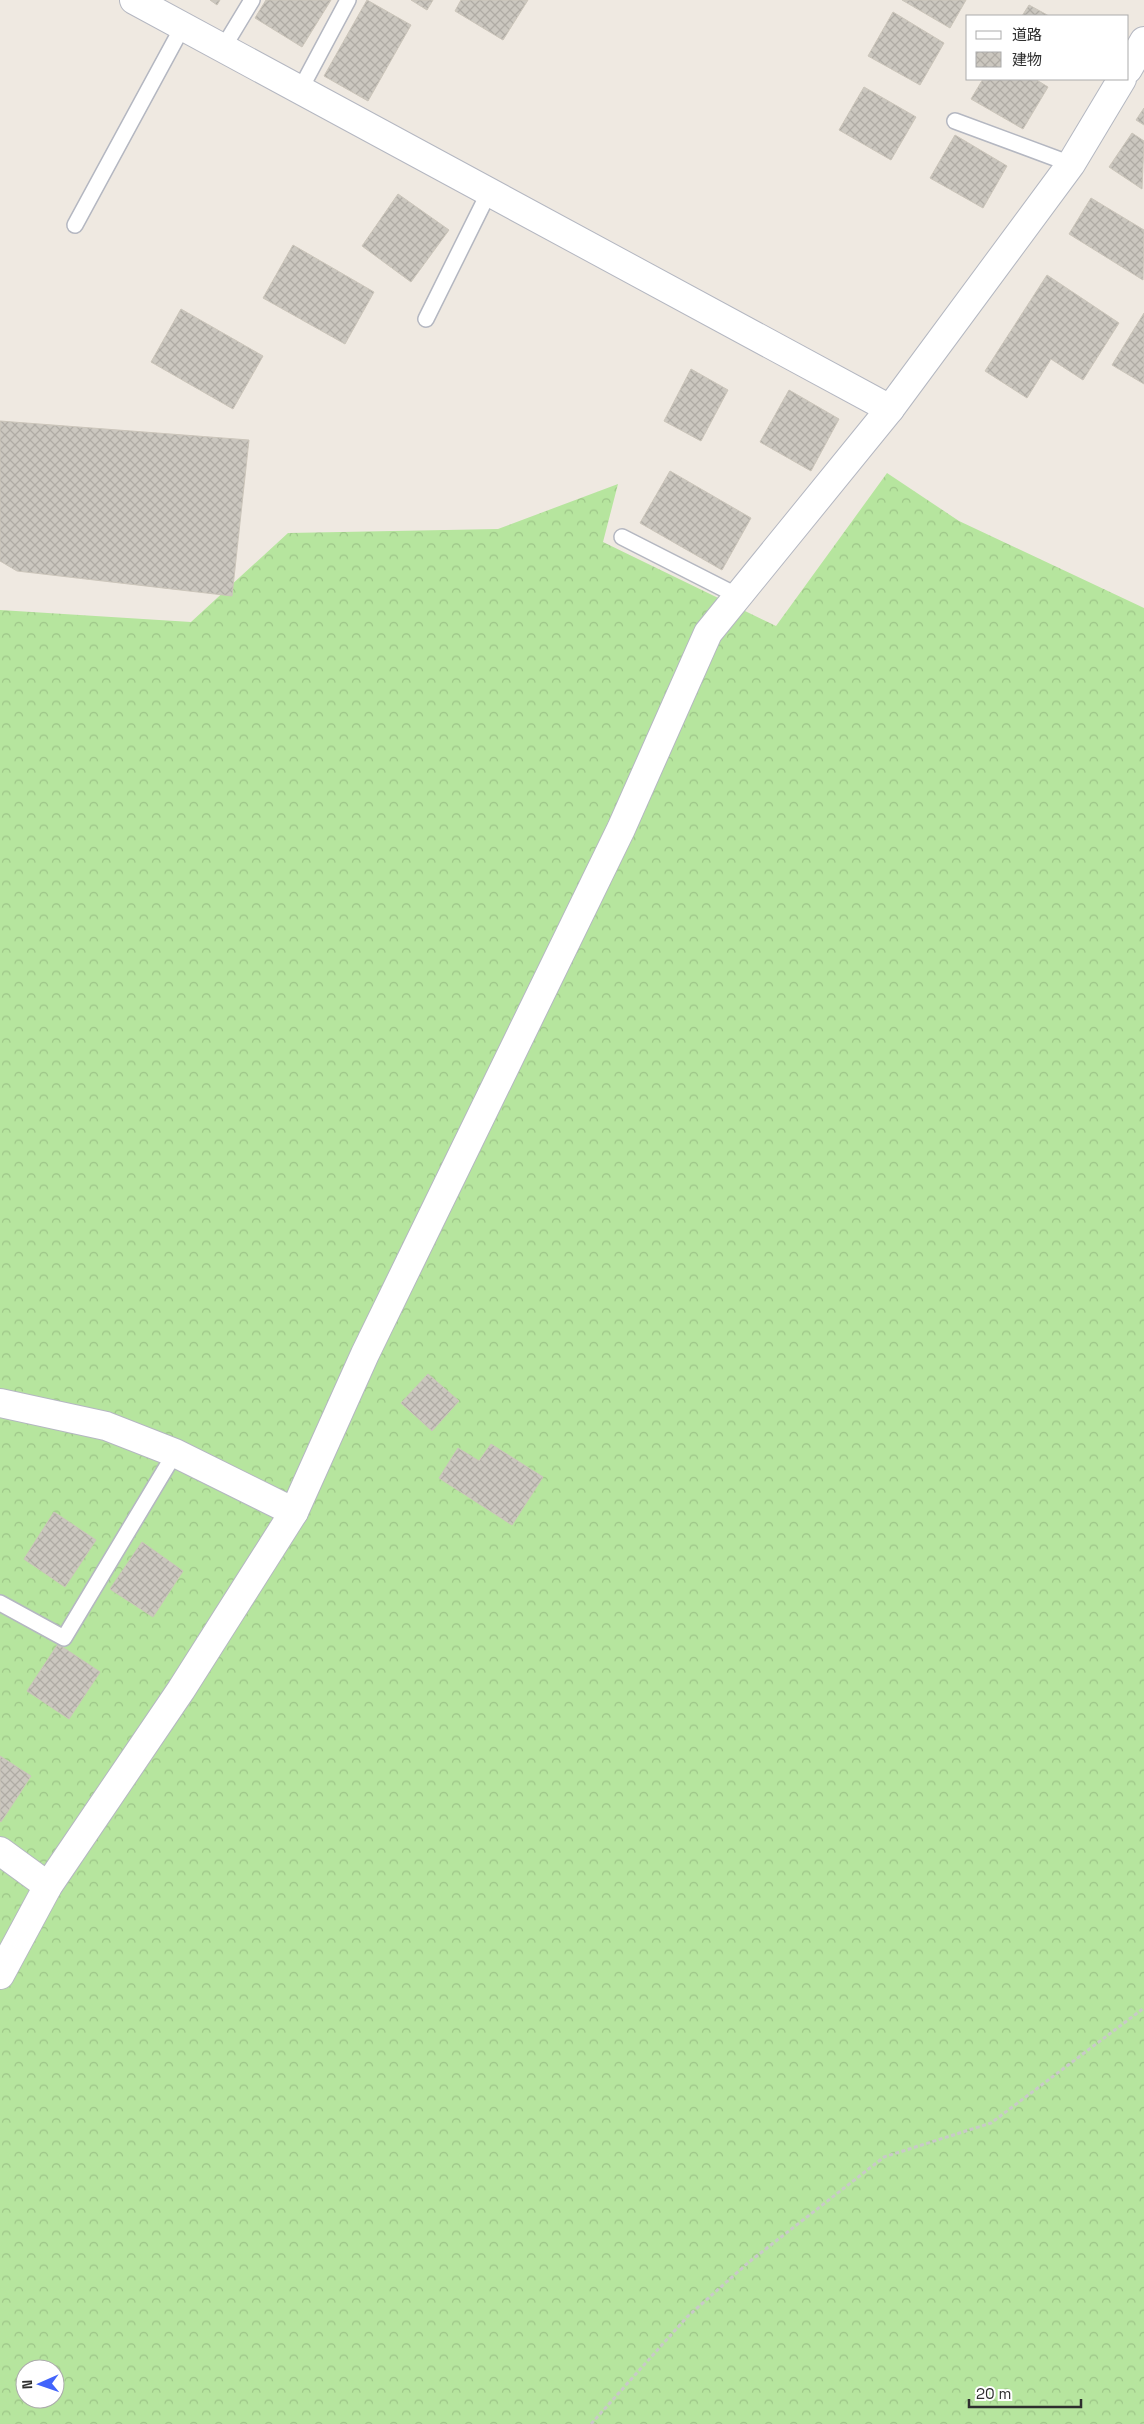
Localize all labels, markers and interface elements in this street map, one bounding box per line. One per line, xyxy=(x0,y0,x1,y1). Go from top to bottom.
legend xyxy=(966,15,1129,80)
text: 道路 xyxy=(1012,25,1042,44)
text: 建物 xyxy=(1012,50,1042,69)
north arrow xyxy=(15,2359,65,2409)
scale bar xyxy=(969,2376,1082,2408)
text: N xyxy=(18,2379,36,2389)
text: 20 m xyxy=(976,2384,1011,2403)

